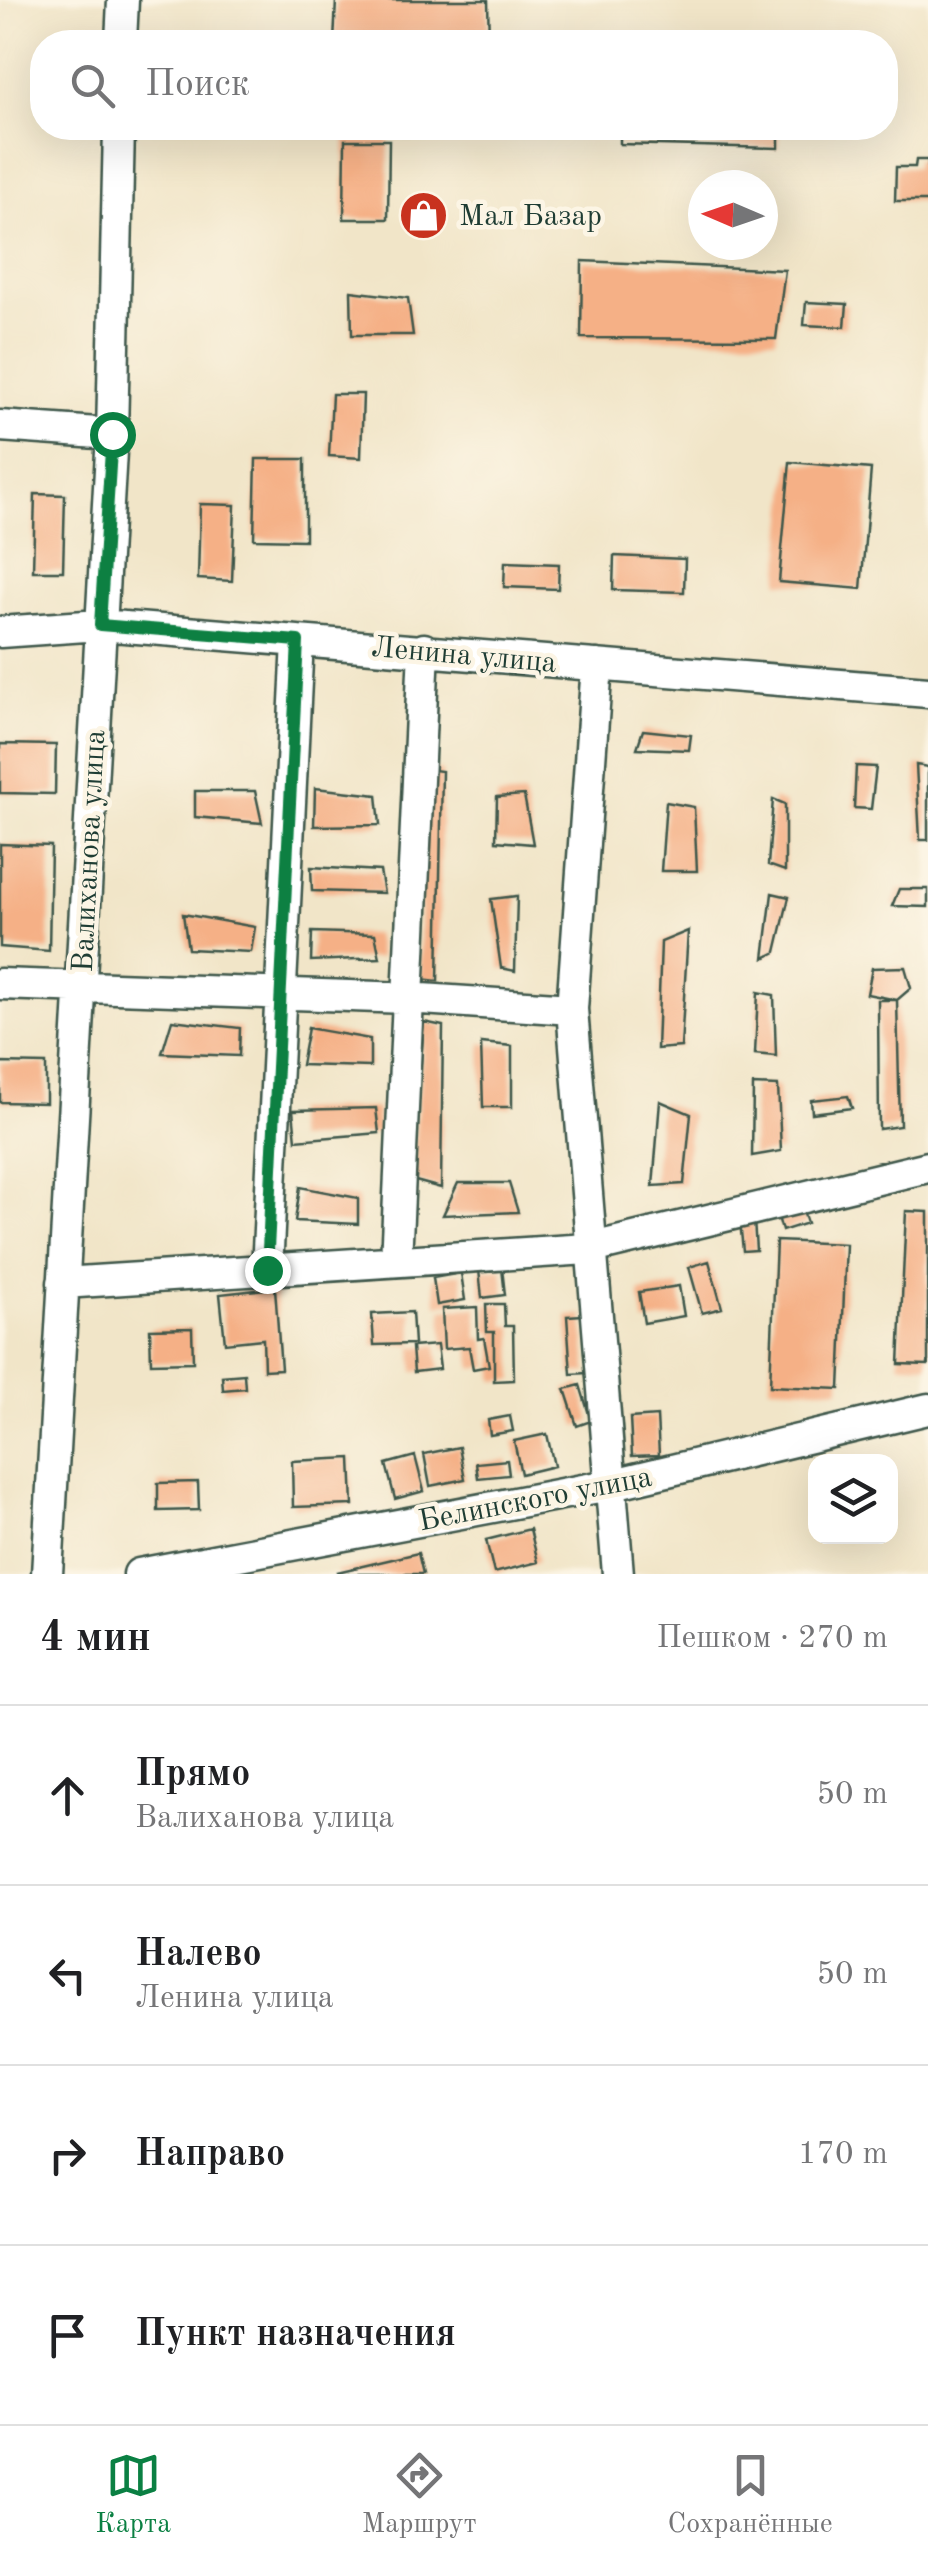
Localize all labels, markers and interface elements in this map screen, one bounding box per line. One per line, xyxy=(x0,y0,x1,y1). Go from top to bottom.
search box xyxy=(30,30,898,140)
icon: search xyxy=(65,58,120,113)
text: Поиск xyxy=(145,66,250,104)
north arrow xyxy=(688,170,778,260)
shop icon: Мал Базар xyxy=(398,189,450,241)
place label: Мал Базар xyxy=(459,202,602,232)
route start xyxy=(90,412,136,458)
street label: Ленина улица xyxy=(370,633,558,679)
street label: Валиханова улица xyxy=(69,729,111,973)
route end xyxy=(245,1248,291,1294)
map controls xyxy=(808,1454,898,1544)
button: layers xyxy=(808,1454,898,1544)
street label: Белинского улица xyxy=(416,1463,655,1537)
text: 4 мин xyxy=(40,1618,151,1660)
text: Пешком · 270 m xyxy=(656,1623,888,1655)
text: Прямо xyxy=(135,1756,250,1794)
icon: ahead xyxy=(40,1768,95,1823)
text: 50 m xyxy=(817,1779,888,1811)
text: Валиханова улица xyxy=(135,1803,394,1835)
text: Налево xyxy=(135,1936,262,1974)
icon: left xyxy=(40,1948,95,2003)
text: 50 m xyxy=(817,1959,888,1991)
text: Ленина улица xyxy=(135,1983,334,2015)
icon: right xyxy=(40,2128,95,2183)
text: Направо xyxy=(135,2136,285,2174)
text: 170 m xyxy=(798,2139,888,2171)
icon: arrive xyxy=(40,2308,95,2363)
text: Пункт назначения xyxy=(135,2316,456,2354)
tab: Карта xyxy=(95,2448,171,2543)
tab: Маршрут xyxy=(362,2448,477,2543)
tab: Сохранённые xyxy=(667,2448,833,2543)

